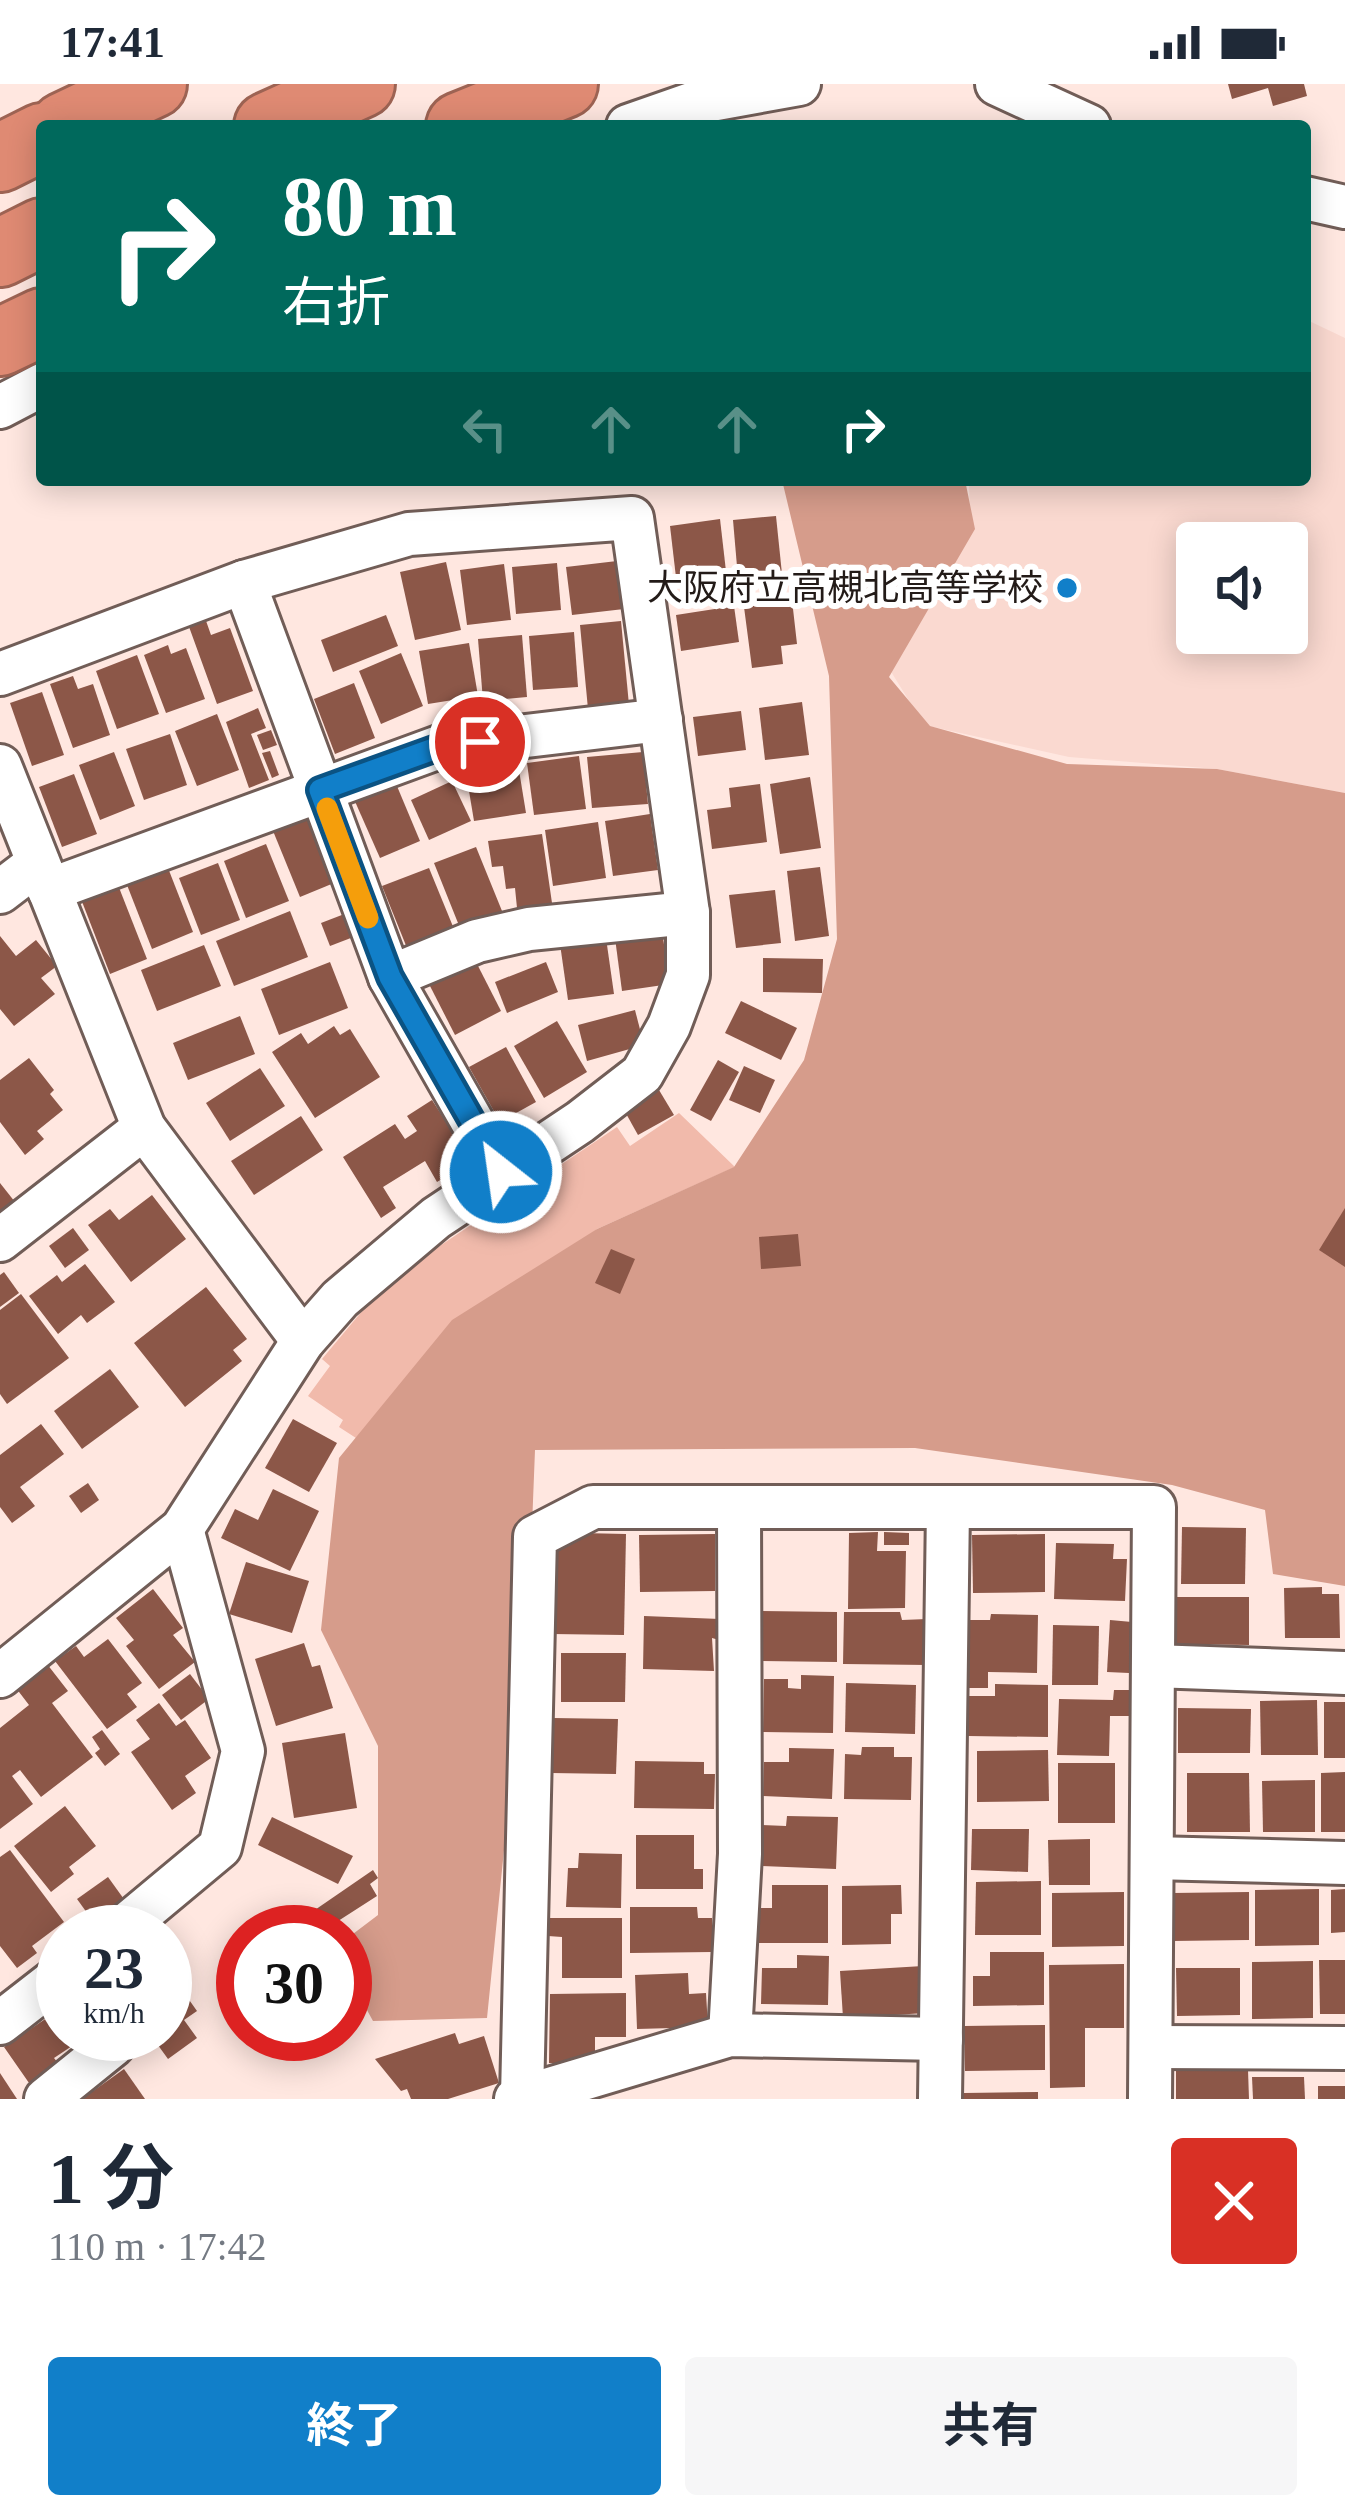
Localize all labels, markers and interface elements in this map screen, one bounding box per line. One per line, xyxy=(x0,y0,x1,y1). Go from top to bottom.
text: 17:41 xyxy=(60,17,165,67)
text: 80 m xyxy=(282,160,457,253)
icon: right xyxy=(84,168,240,324)
text: 右折 xyxy=(282,273,390,333)
icon: left xyxy=(452,396,518,462)
icon: ahead xyxy=(578,396,644,462)
icon: ahead xyxy=(704,396,770,462)
icon: right xyxy=(830,396,896,462)
map controls xyxy=(1176,522,1308,654)
button: sound xyxy=(1176,522,1308,654)
place label: 大阪府立高槻北高等学校 xyxy=(647,568,1043,608)
marker: 大阪府立高槻北高等学校 xyxy=(1054,575,1080,601)
pin xyxy=(429,691,531,793)
icon: arrive xyxy=(447,709,513,775)
position arrow xyxy=(438,1109,564,1235)
speed limit sign: 30 xyxy=(216,1905,372,2061)
text: 23 xyxy=(84,1935,144,2001)
text: km/h xyxy=(83,1996,145,2029)
button: close xyxy=(1171,2138,1297,2264)
text: 1 分 xyxy=(48,2139,174,2219)
text: 110 m · 17:42 xyxy=(48,2225,266,2268)
button: 終了 xyxy=(48,2357,661,2495)
button: 共有 xyxy=(685,2357,1297,2495)

